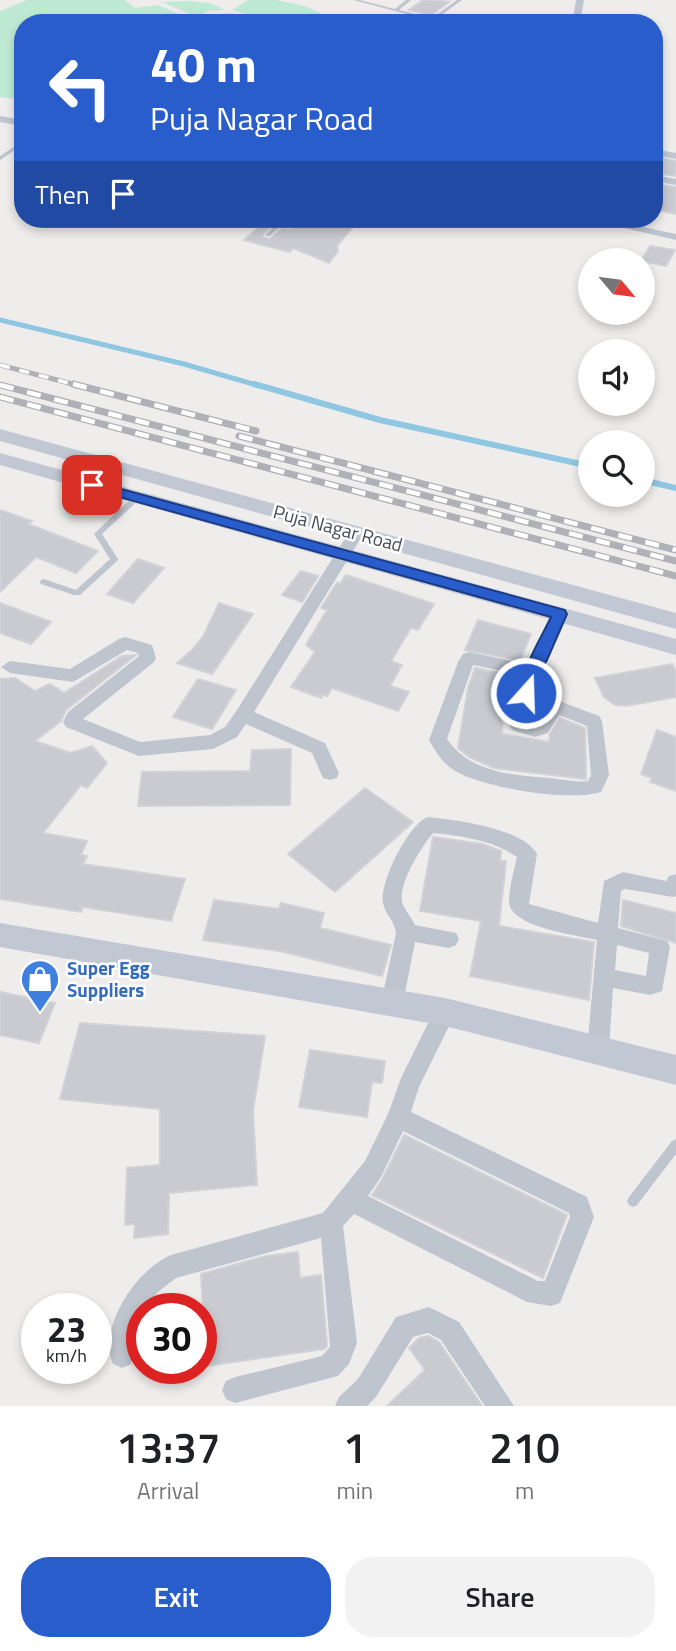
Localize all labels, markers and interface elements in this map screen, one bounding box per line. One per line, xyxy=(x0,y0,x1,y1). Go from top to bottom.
text: 40 m xyxy=(150,26,257,101)
icon: left xyxy=(35,42,126,133)
text: Puja Nagar Road xyxy=(150,94,374,142)
text: Then xyxy=(35,175,90,214)
icon: arrive xyxy=(104,175,142,213)
north arrow xyxy=(578,248,654,326)
map controls xyxy=(578,248,655,507)
button: sound xyxy=(578,339,655,416)
button: search xyxy=(578,430,655,507)
pin xyxy=(62,455,122,515)
icon: arrive xyxy=(73,466,111,504)
street label: Puja Nagar Road xyxy=(270,496,406,559)
position arrow xyxy=(489,656,563,730)
place label: Super Egg Suppliers xyxy=(67,953,150,1004)
shop icon: Super Egg Suppliers xyxy=(19,958,61,1013)
speed limit sign: 30 xyxy=(126,1293,217,1384)
text: 23 xyxy=(47,1302,86,1356)
text: km/h xyxy=(46,1342,87,1369)
text: 13:37 xyxy=(116,1415,220,1479)
text: 1 xyxy=(343,1415,367,1479)
text: 210 xyxy=(489,1415,560,1479)
text: Arrival xyxy=(137,1473,199,1508)
text: min xyxy=(336,1473,373,1508)
text: m xyxy=(515,1473,534,1508)
button: Exit xyxy=(21,1557,331,1637)
button: Share xyxy=(345,1557,655,1637)

